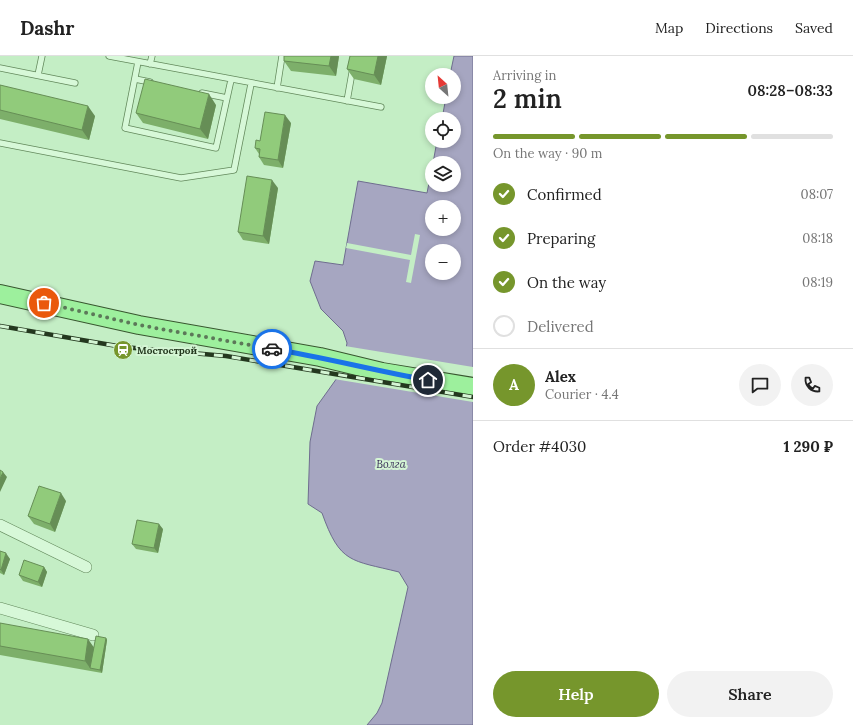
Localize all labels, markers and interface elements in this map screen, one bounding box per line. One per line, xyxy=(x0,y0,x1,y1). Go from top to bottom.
text: Dashr xyxy=(20,16,74,40)
text: Map xyxy=(655,19,683,37)
text: Directions xyxy=(705,19,773,37)
text: Saved xyxy=(795,19,833,37)
text: Arriving in xyxy=(493,67,556,84)
north arrow xyxy=(425,68,461,104)
map controls xyxy=(425,68,461,280)
text: 08:28–08:33 xyxy=(748,81,833,100)
text: 2 min xyxy=(493,82,562,115)
button: locate xyxy=(425,112,461,148)
text: On the way · 90 m xyxy=(493,145,602,162)
button: layers xyxy=(425,156,461,192)
icon: check xyxy=(493,183,515,205)
text: Confirmed xyxy=(527,185,602,204)
text: 08:07 xyxy=(801,186,833,203)
button: + xyxy=(425,200,461,236)
icon: check xyxy=(493,227,515,249)
text: Preparing xyxy=(527,229,595,248)
text: 08:18 xyxy=(802,230,833,247)
button: − xyxy=(425,244,461,280)
icon: check xyxy=(493,271,515,293)
text: On the way xyxy=(527,273,606,292)
text: 08:19 xyxy=(802,274,833,291)
pin xyxy=(27,286,61,320)
icon: bag xyxy=(33,292,55,314)
text: Delivered xyxy=(527,317,594,336)
courier xyxy=(252,329,292,369)
icon: car xyxy=(261,338,283,360)
station icon: Мостострой xyxy=(112,339,134,361)
place label: Мостострой xyxy=(137,344,198,357)
pin xyxy=(411,363,445,397)
button: chat xyxy=(739,364,781,406)
button: phone xyxy=(791,364,833,406)
text: Alex xyxy=(545,367,576,386)
icon: home xyxy=(417,369,439,391)
text: A xyxy=(509,375,519,394)
text: Courier · 4.4 xyxy=(545,386,619,403)
text: Order #4030 xyxy=(493,437,586,456)
text: 1 290 ₽ xyxy=(784,437,833,456)
water label: Волга xyxy=(376,457,407,471)
button: Help xyxy=(493,671,659,717)
button: Share xyxy=(667,671,833,717)

